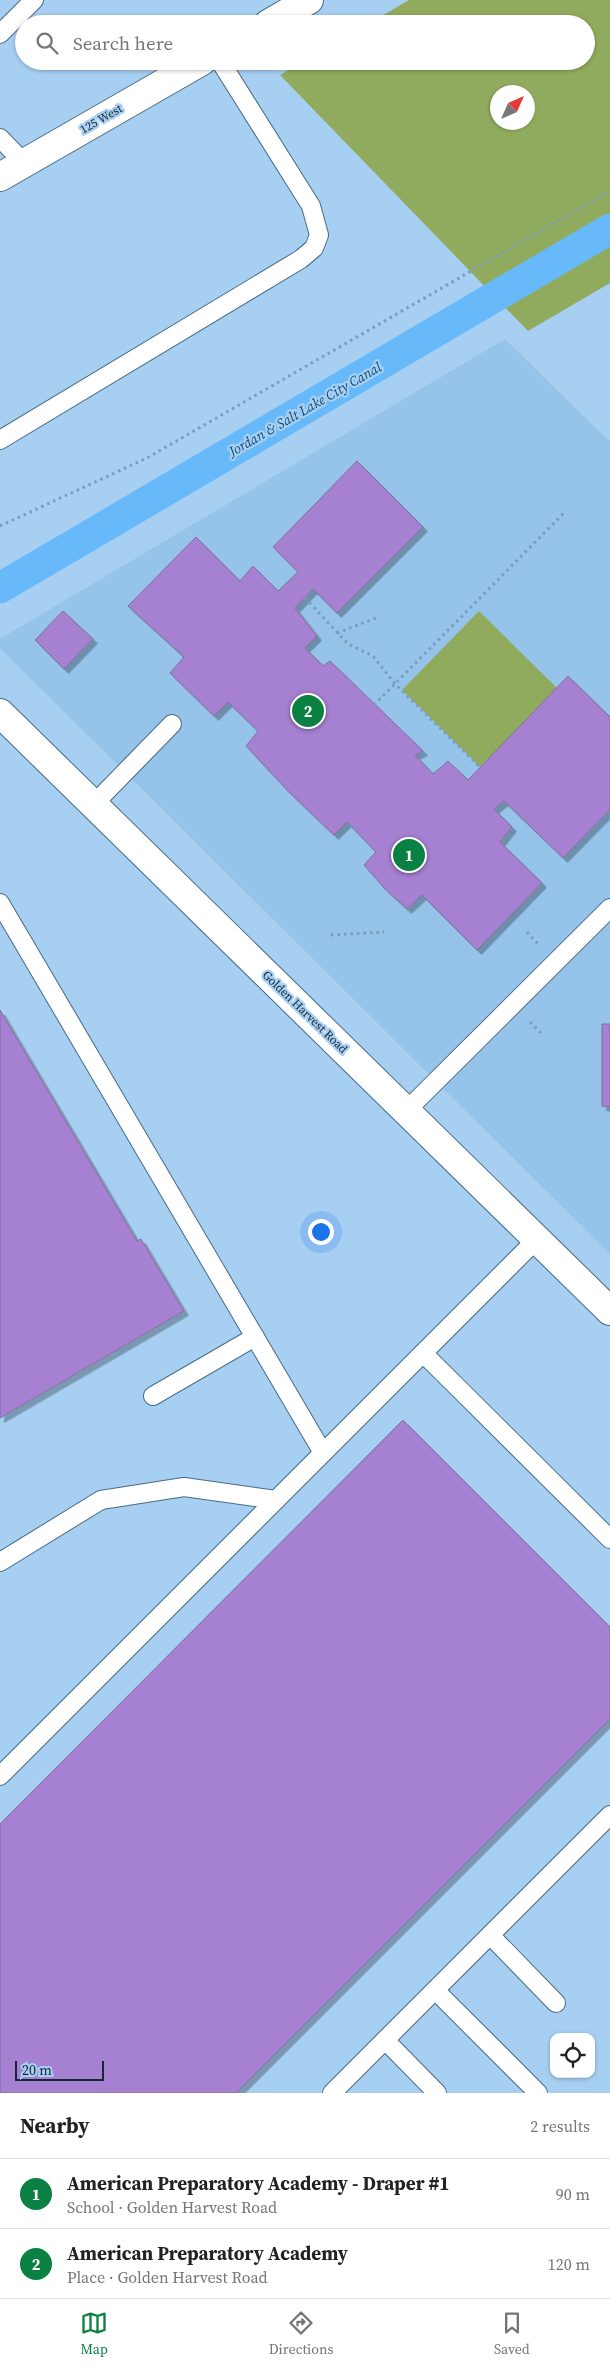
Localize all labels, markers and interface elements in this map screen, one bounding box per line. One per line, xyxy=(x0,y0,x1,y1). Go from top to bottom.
search box xyxy=(15,15,595,70)
icon: search xyxy=(33,29,61,57)
text: Search here xyxy=(73,30,173,56)
north arrow xyxy=(490,85,535,130)
street label: 125 West xyxy=(77,100,125,138)
water label: Jordan & Salt Lake City Canal xyxy=(223,357,385,462)
pin: 2 xyxy=(292,692,324,730)
pin: 1 xyxy=(393,836,425,874)
street label: Golden Harvest Road xyxy=(259,967,351,1057)
your location xyxy=(308,1219,334,1245)
map controls xyxy=(550,2033,595,2078)
button: locate xyxy=(550,2033,595,2078)
scale bar xyxy=(15,2058,104,2081)
text: 20 m xyxy=(22,2060,52,2080)
text: Nearby xyxy=(20,2111,90,2140)
text: 2 results xyxy=(530,2115,590,2137)
text: American Preparatory Academy - Draper #1 xyxy=(67,2170,450,2196)
text: 1 xyxy=(32,2183,40,2205)
text: 90 m xyxy=(556,2183,590,2205)
text: School · Golden Harvest Road xyxy=(67,2196,277,2218)
text: American Preparatory Academy xyxy=(67,2240,348,2266)
text: 2 xyxy=(32,2253,40,2275)
text: 120 m xyxy=(548,2253,590,2275)
text: Place · Golden Harvest Road xyxy=(67,2266,268,2288)
tab: Map xyxy=(80,2309,108,2359)
tab: Directions xyxy=(269,2309,333,2359)
tab: Saved xyxy=(494,2309,530,2359)

